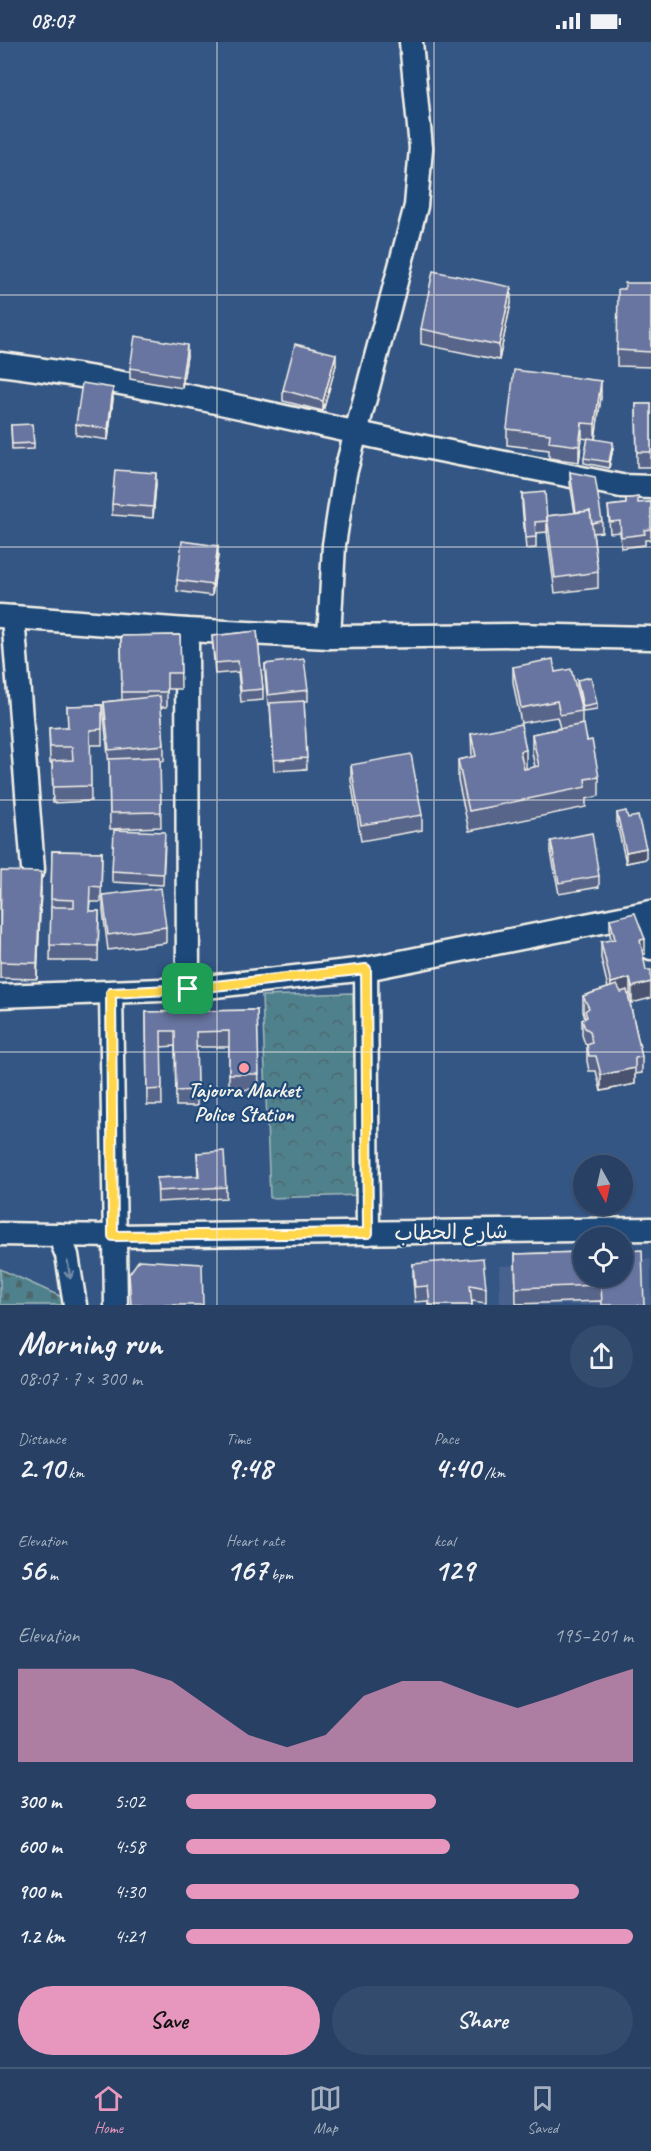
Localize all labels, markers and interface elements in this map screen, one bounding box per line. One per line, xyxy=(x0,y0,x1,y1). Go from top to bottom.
text: 08:07 xyxy=(30,7,74,35)
pin xyxy=(162,963,213,1014)
icon: arrive xyxy=(171,972,204,1005)
marker: Tajoura Market Police Station xyxy=(237,1061,251,1075)
place label: Tajoura Market Police Station xyxy=(188,1077,303,1127)
north arrow xyxy=(573,1155,633,1215)
map controls xyxy=(573,1155,633,1287)
street label: شارع الحطاب xyxy=(394,1218,508,1248)
button: locate xyxy=(573,1227,633,1287)
one-way arrow xyxy=(64,1259,75,1279)
text: Morning run xyxy=(18,1322,162,1364)
button: share xyxy=(570,1325,633,1388)
text: 08:07 · 7 × 300 m xyxy=(18,1366,142,1391)
text: Distance xyxy=(18,1429,66,1449)
text: Time xyxy=(226,1429,250,1449)
text: Pace xyxy=(434,1429,459,1449)
text: 2.10 xyxy=(18,1449,64,1487)
text: 9:48 xyxy=(226,1449,272,1487)
text: 4:40 xyxy=(434,1449,480,1487)
text: km xyxy=(64,1463,84,1483)
text: /km xyxy=(480,1463,505,1483)
text: Elevation xyxy=(18,1531,67,1551)
text: Heart rate xyxy=(226,1531,284,1551)
text: kcal xyxy=(434,1531,455,1551)
text: 56 xyxy=(18,1551,45,1589)
text: 167 xyxy=(226,1551,267,1589)
text: 129 xyxy=(434,1551,474,1589)
text: m xyxy=(45,1565,58,1585)
text: bpm xyxy=(267,1565,293,1585)
text: Elevation xyxy=(18,1623,80,1648)
text: 195–201 m xyxy=(554,1623,633,1648)
text: 300 m xyxy=(18,1789,61,1814)
text: 5:02 xyxy=(114,1789,145,1814)
text: 600 m xyxy=(18,1834,62,1859)
text: 4:58 xyxy=(114,1834,145,1859)
text: 900 m xyxy=(18,1879,61,1904)
text: 4:30 xyxy=(114,1879,145,1904)
text: 1.2 km xyxy=(18,1924,65,1949)
text: 4:21 xyxy=(114,1924,145,1949)
button: Save xyxy=(18,1986,320,2055)
button: Share xyxy=(332,1986,633,2055)
tab: Home xyxy=(92,2082,125,2138)
tab: Map xyxy=(309,2082,342,2138)
tab: Saved xyxy=(526,2082,559,2138)

